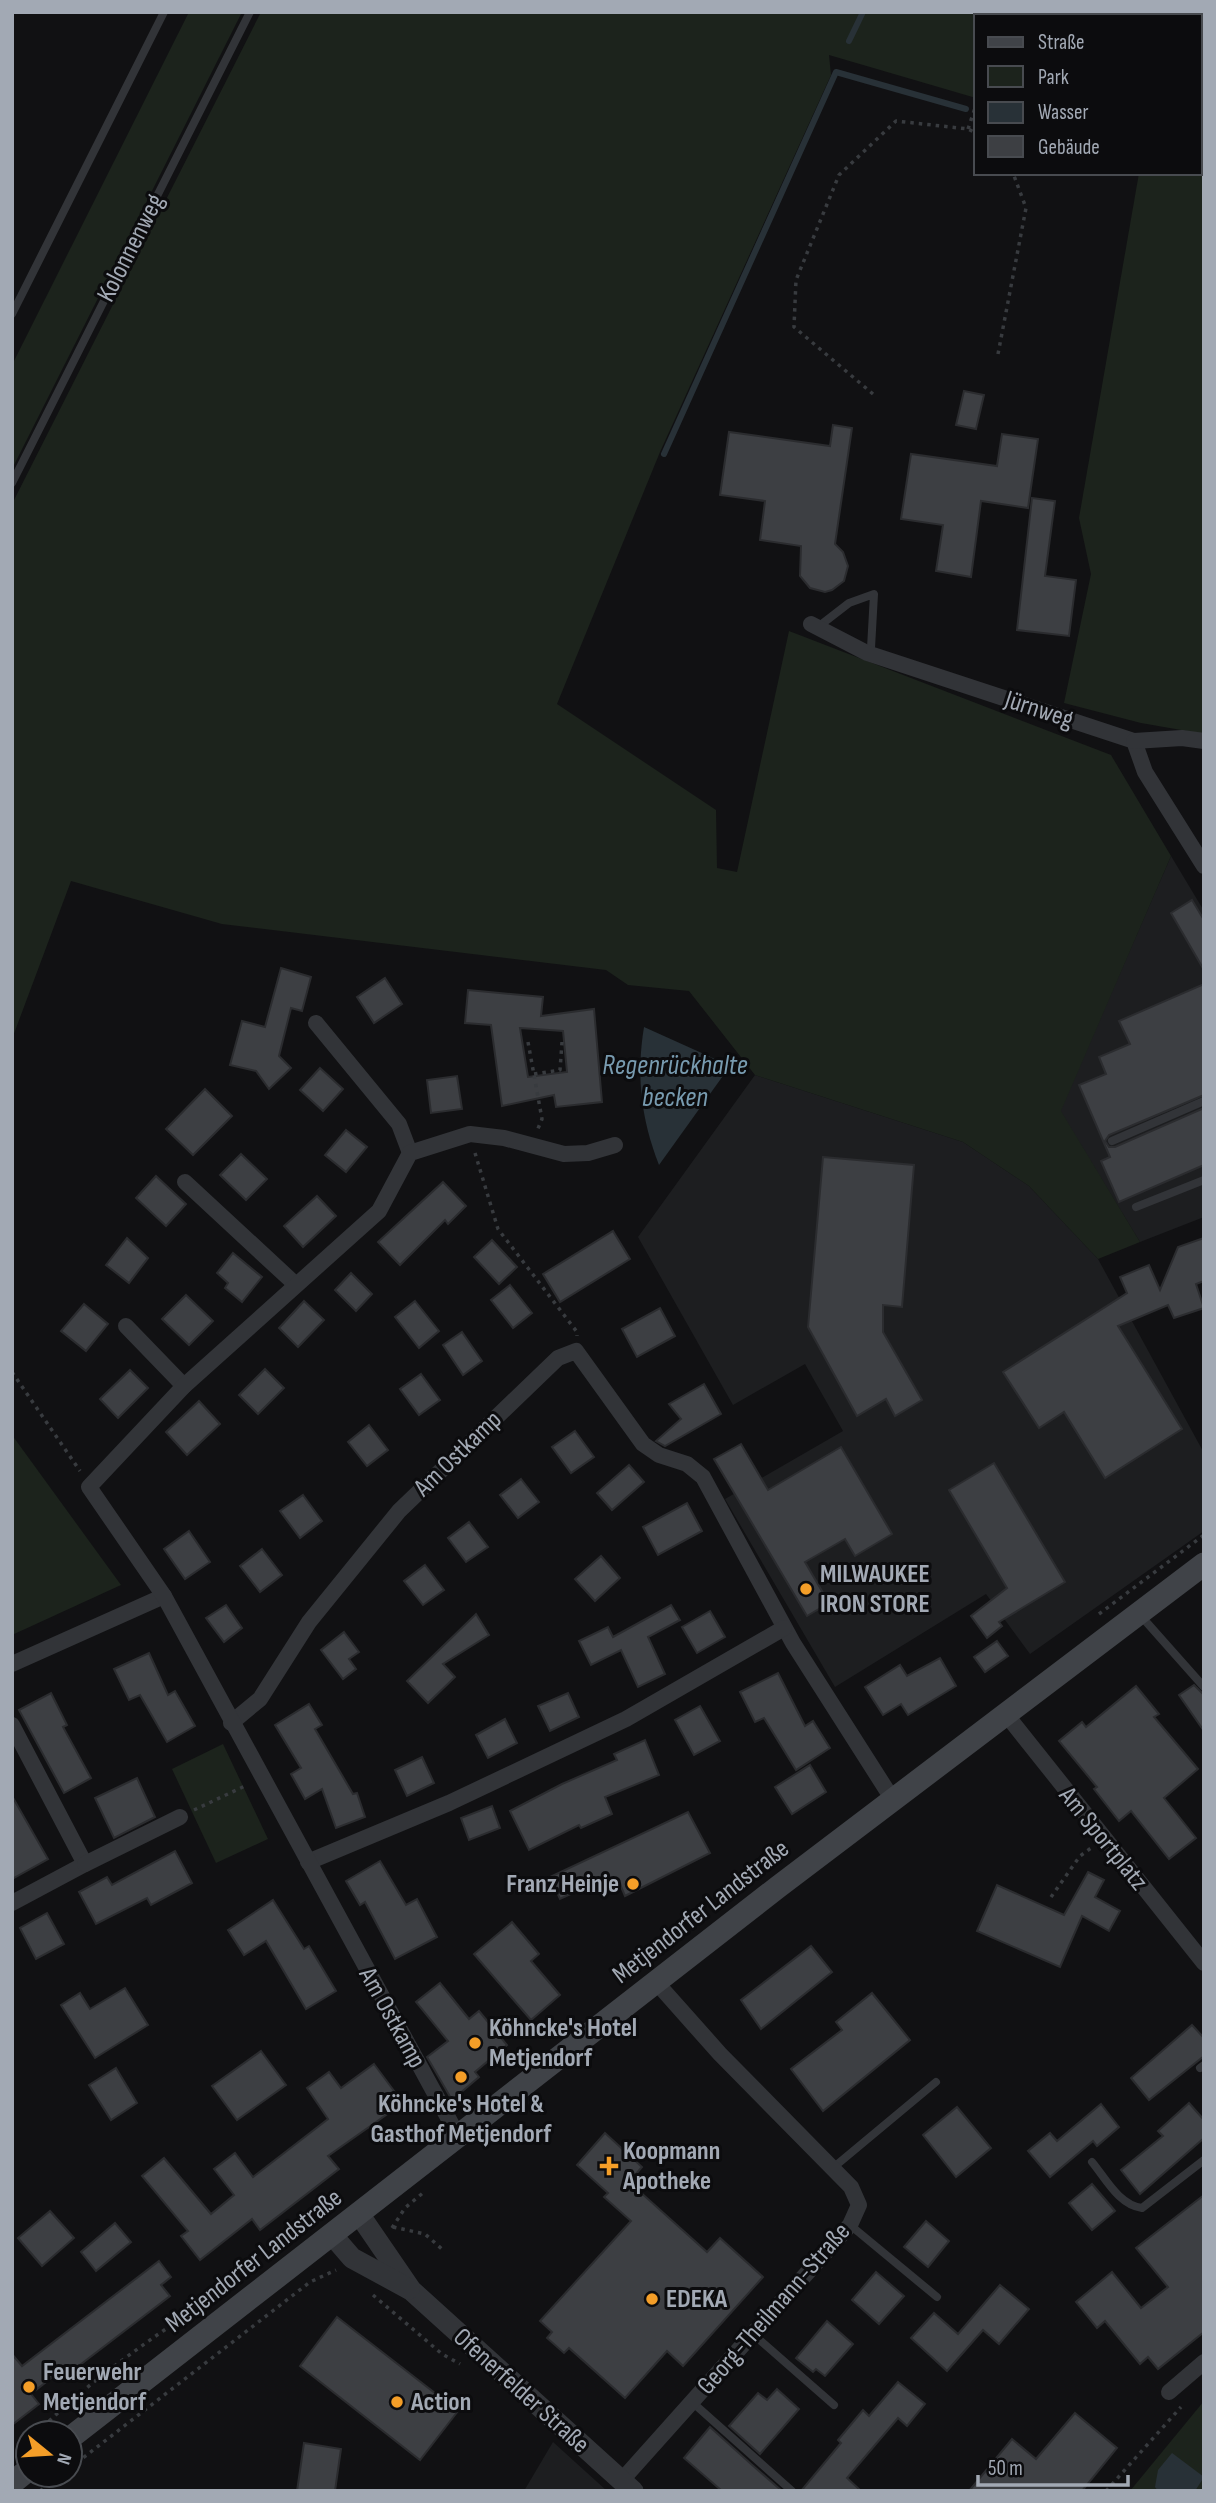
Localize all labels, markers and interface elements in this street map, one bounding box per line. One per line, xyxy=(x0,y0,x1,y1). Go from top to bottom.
legend xyxy=(974,14,1202,175)
text: Straße xyxy=(1038,30,1084,55)
text: Park xyxy=(1038,65,1069,90)
text: Wasser xyxy=(1038,100,1089,125)
text: Gebäude xyxy=(1038,135,1100,160)
street label: Kolonnenweg xyxy=(91,189,171,307)
street label: Jürnweg xyxy=(1000,684,1077,736)
water label: Regenrückhalte becken xyxy=(602,1049,748,1114)
street label: Am Ostkamp xyxy=(407,1405,508,1504)
place label: MILWAUKEE IRON STORE xyxy=(820,1559,930,1620)
marker: MILWAUKEE IRON STORE xyxy=(798,1581,814,1597)
street label: Am Sportplatz xyxy=(1051,1780,1154,1897)
street label: Metjendorfer Landstraße xyxy=(606,1833,796,1991)
place label: Franz Heinje xyxy=(506,1869,619,1900)
marker: Franz Heinje xyxy=(625,1876,641,1892)
street label: Am Ostkamp xyxy=(351,1962,432,2074)
place label: Köhncke's Hotel Metjendorf xyxy=(489,2013,637,2074)
marker: Köhncke's Hotel Metjendorf xyxy=(467,2035,483,2051)
marker: Köhncke's Hotel & Gasthof Metjendorf xyxy=(453,2069,469,2085)
place label: Köhncke's Hotel & Gasthof Metjendorf xyxy=(371,2089,552,2150)
place label: Koopmann Apotheke xyxy=(622,2136,720,2197)
marker: Koopmann Apotheke xyxy=(601,2158,617,2174)
street label: Metjendorfer Landstraße xyxy=(159,2182,349,2340)
street label: Georg-Theilmann-Straße xyxy=(691,2217,857,2401)
place label: EDEKA xyxy=(666,2284,728,2315)
marker: EDEKA xyxy=(644,2291,660,2307)
street label: Ofenerfelder Straße xyxy=(447,2322,595,2460)
place label: Feuerwehr Metjendorf xyxy=(43,2357,147,2418)
marker: Feuerwehr Metjendorf xyxy=(21,2379,37,2395)
place label: Action xyxy=(410,2387,471,2418)
marker: Action xyxy=(389,2394,405,2410)
north arrow xyxy=(14,2419,84,2489)
scale bar xyxy=(978,2444,1128,2488)
text: N xyxy=(51,2450,76,2467)
text: 50 m xyxy=(988,2456,1023,2481)

